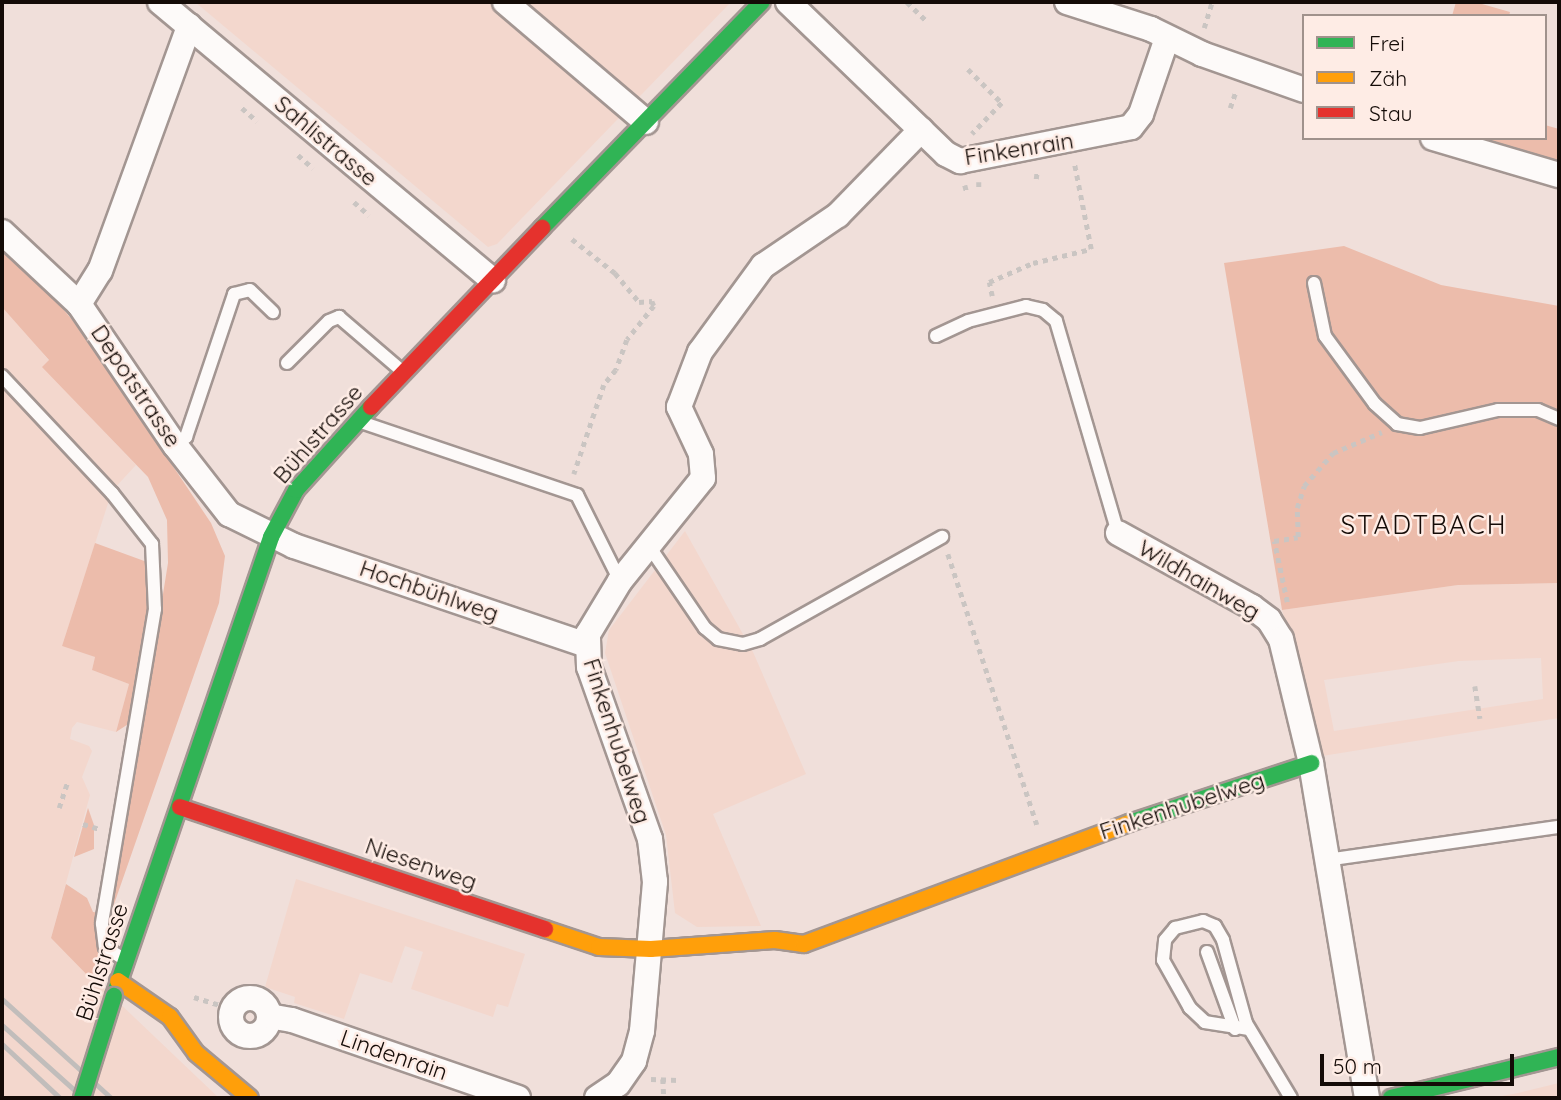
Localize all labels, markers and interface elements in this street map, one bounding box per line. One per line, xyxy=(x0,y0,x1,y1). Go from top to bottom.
legend xyxy=(1302,14,1547,140)
text: Frei xyxy=(1369,30,1405,56)
text: Zäh xyxy=(1369,65,1407,91)
street label: Sahlistrasse xyxy=(269,90,383,192)
text: Stau xyxy=(1369,100,1412,126)
street label: Finkenrain xyxy=(962,127,1076,171)
street label: Depotstrasse xyxy=(85,320,187,452)
street label: Bühlstrasse xyxy=(268,379,368,489)
district label: STADTBACH xyxy=(1342,509,1506,541)
street label: Wildhainweg xyxy=(1133,534,1265,626)
street label: Hochbühlweg xyxy=(356,554,502,628)
street label: Finkenhubelweg xyxy=(577,655,657,827)
street label: Finkenhubelweg xyxy=(1096,766,1268,846)
street label: Niesenweg xyxy=(362,832,480,896)
street label: Bühlstrasse xyxy=(70,900,134,1024)
street label: Lindenrain xyxy=(337,1024,451,1086)
scale bar xyxy=(1323,1040,1517,1084)
text: 50 m xyxy=(1333,1053,1382,1079)

